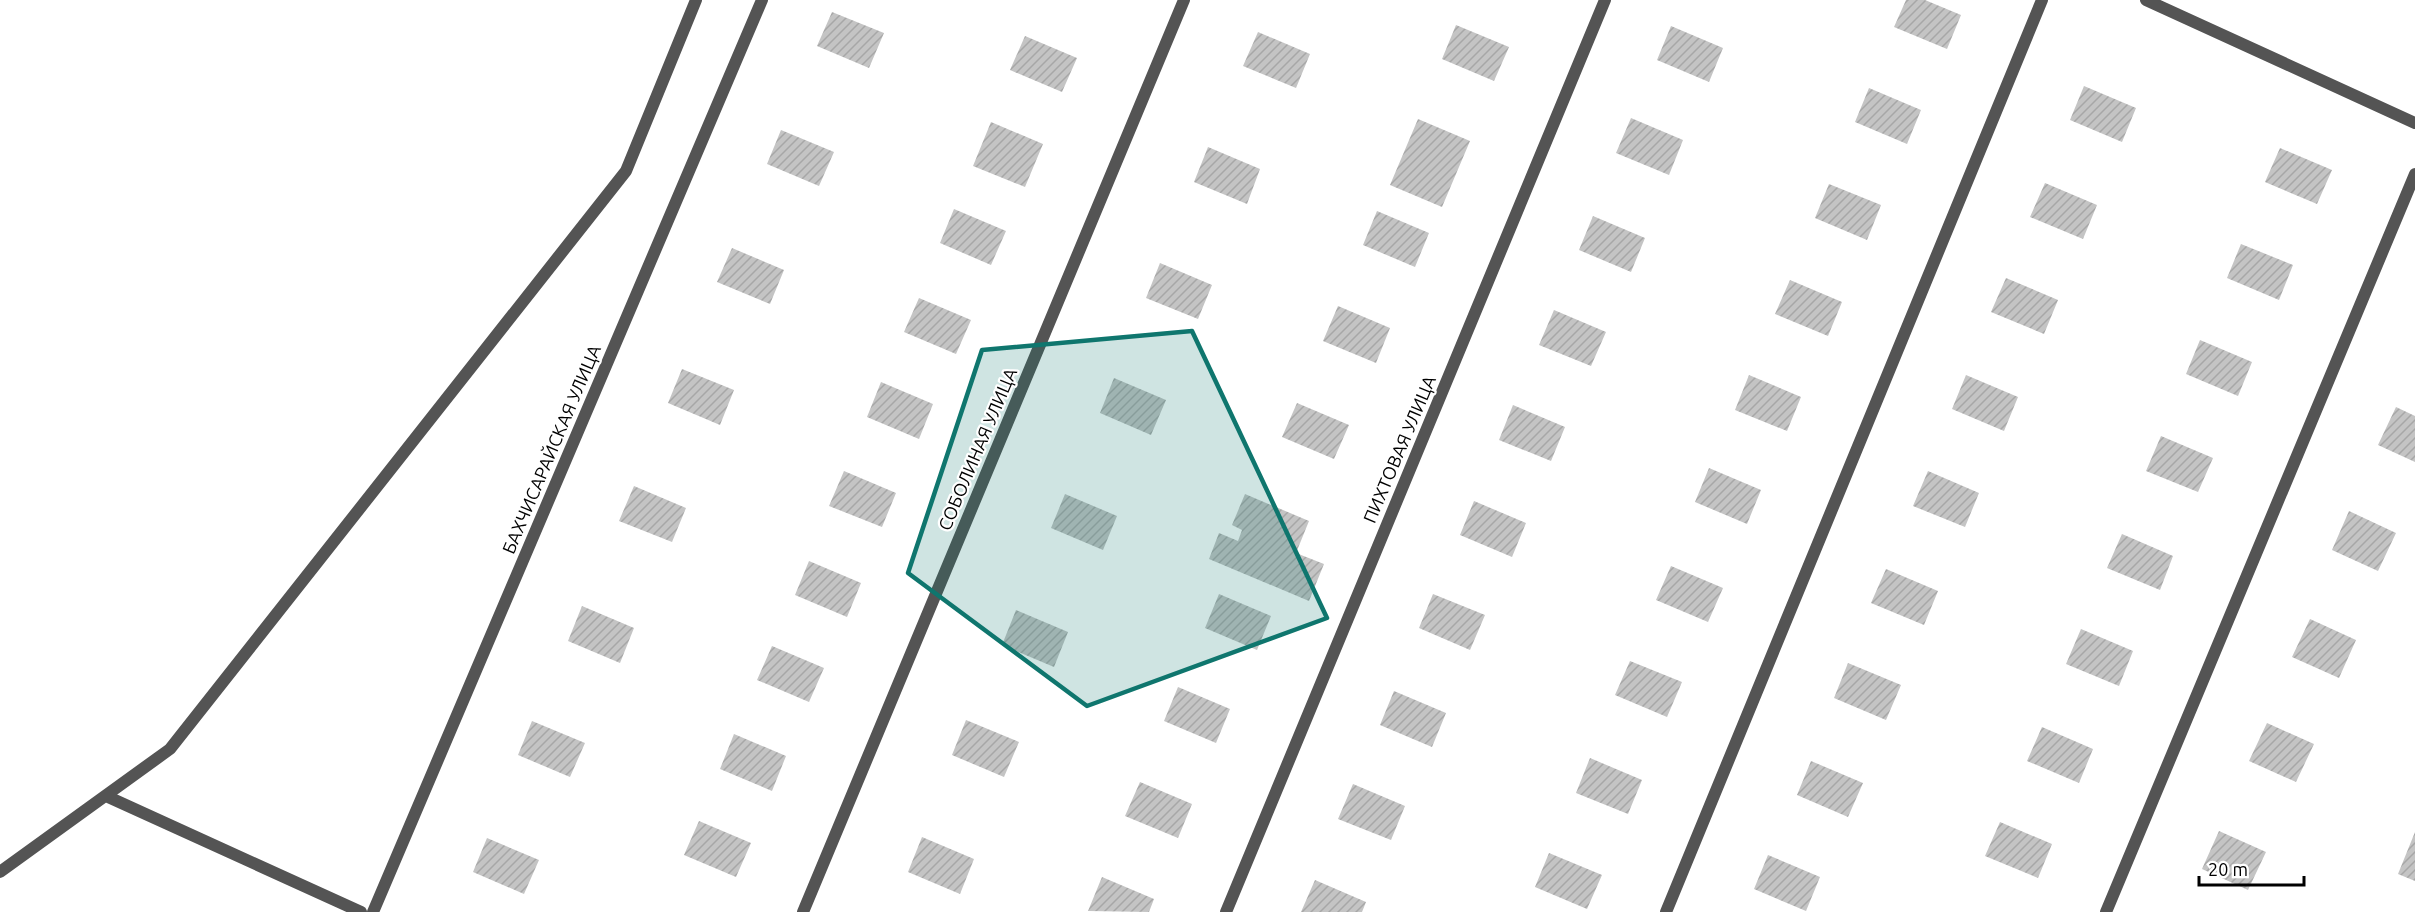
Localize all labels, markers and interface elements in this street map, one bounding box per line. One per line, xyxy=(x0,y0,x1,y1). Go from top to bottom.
street label: БАХЧИСАРАЙСКАЯ УЛИЦА xyxy=(498,341,604,557)
street label: СОБОЛИНАЯ УЛИЦА xyxy=(934,365,1020,533)
street label: ПИХТОВАЯ УЛИЦА xyxy=(1359,372,1439,526)
scale bar xyxy=(2199,849,2304,887)
text: 20 m xyxy=(2208,859,2248,879)

